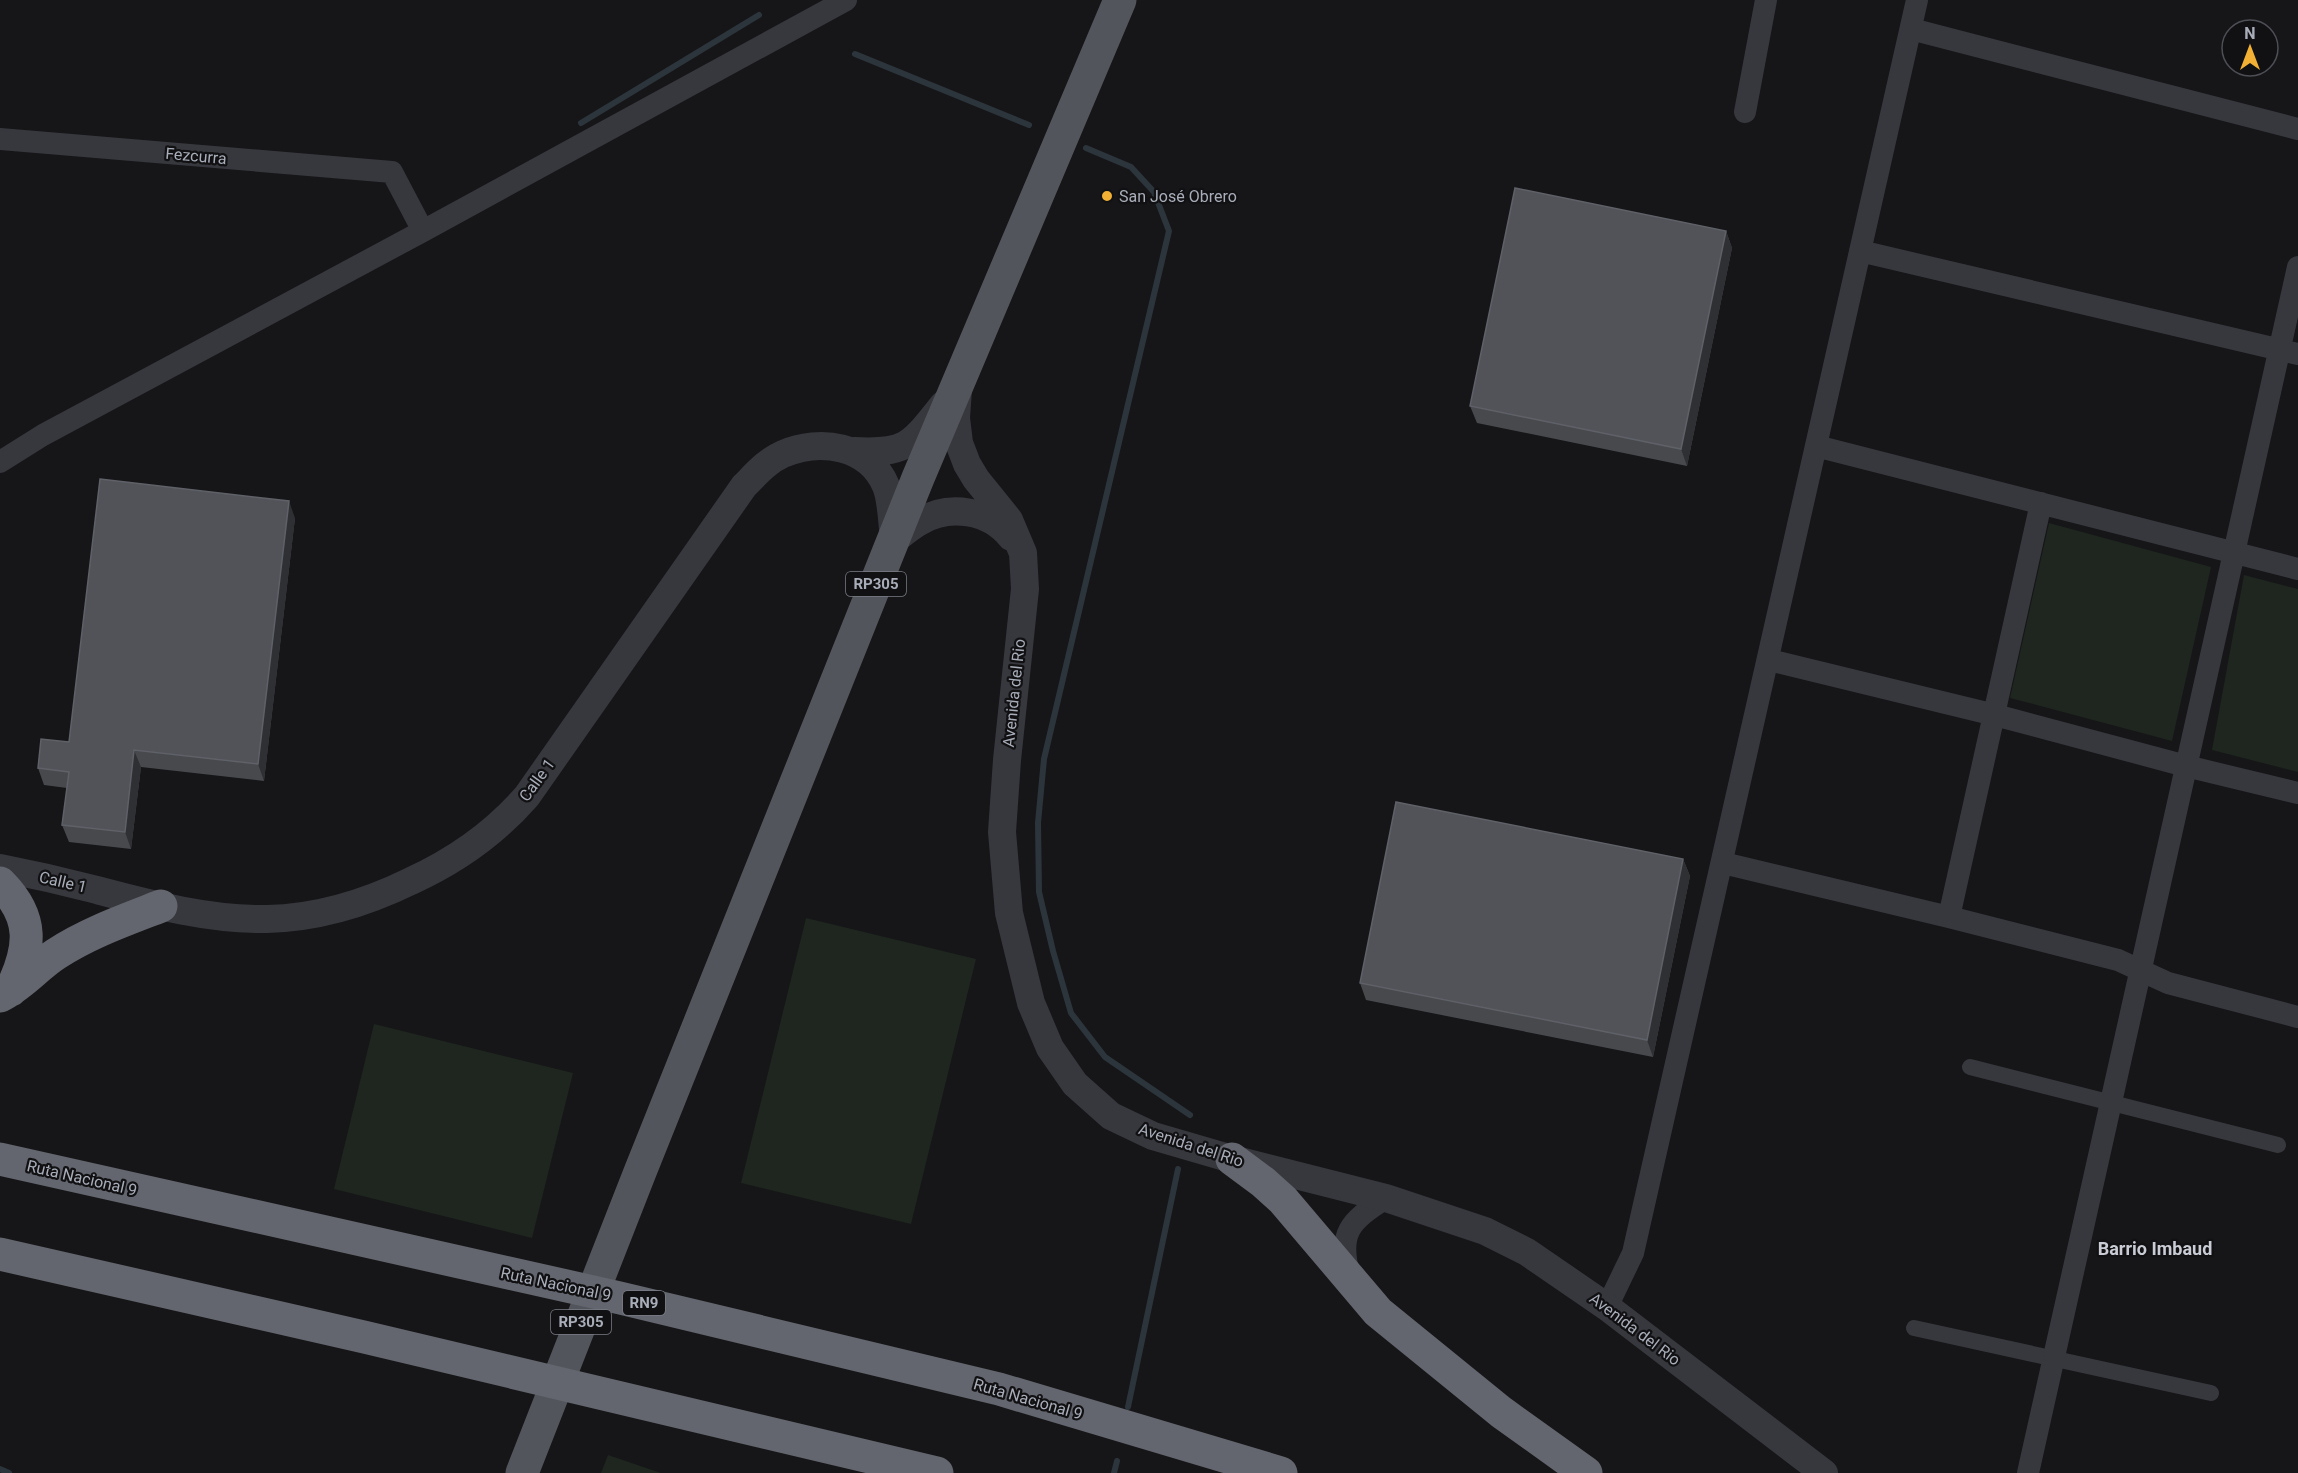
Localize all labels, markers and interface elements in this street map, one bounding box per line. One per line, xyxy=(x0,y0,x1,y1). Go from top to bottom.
north arrow xyxy=(2220,18,2280,78)
text: N xyxy=(2244,24,2256,43)
street label: Fezcurra xyxy=(165,144,227,168)
place label: San José Obrero xyxy=(1119,187,1237,206)
marker: San José Obrero xyxy=(1100,189,1114,203)
road number: RP305 xyxy=(846,572,906,596)
street label: Avenida del Rio xyxy=(999,638,1029,748)
street label: Calle 1 xyxy=(515,755,559,805)
street label: Calle 1 xyxy=(37,867,89,897)
street label: Avenida del Rio xyxy=(1136,1119,1246,1171)
street label: Ruta Nacional 9 xyxy=(25,1156,139,1200)
district label: Barrio Imbaud xyxy=(2098,1238,2212,1259)
street label: Ruta Nacional 9 xyxy=(499,1263,613,1305)
street label: Avenida del Rio xyxy=(1586,1289,1684,1369)
road number: RN9 xyxy=(623,1291,665,1315)
road number: RP305 xyxy=(551,1310,611,1334)
street label: Ruta Nacional 9 xyxy=(971,1374,1085,1424)

